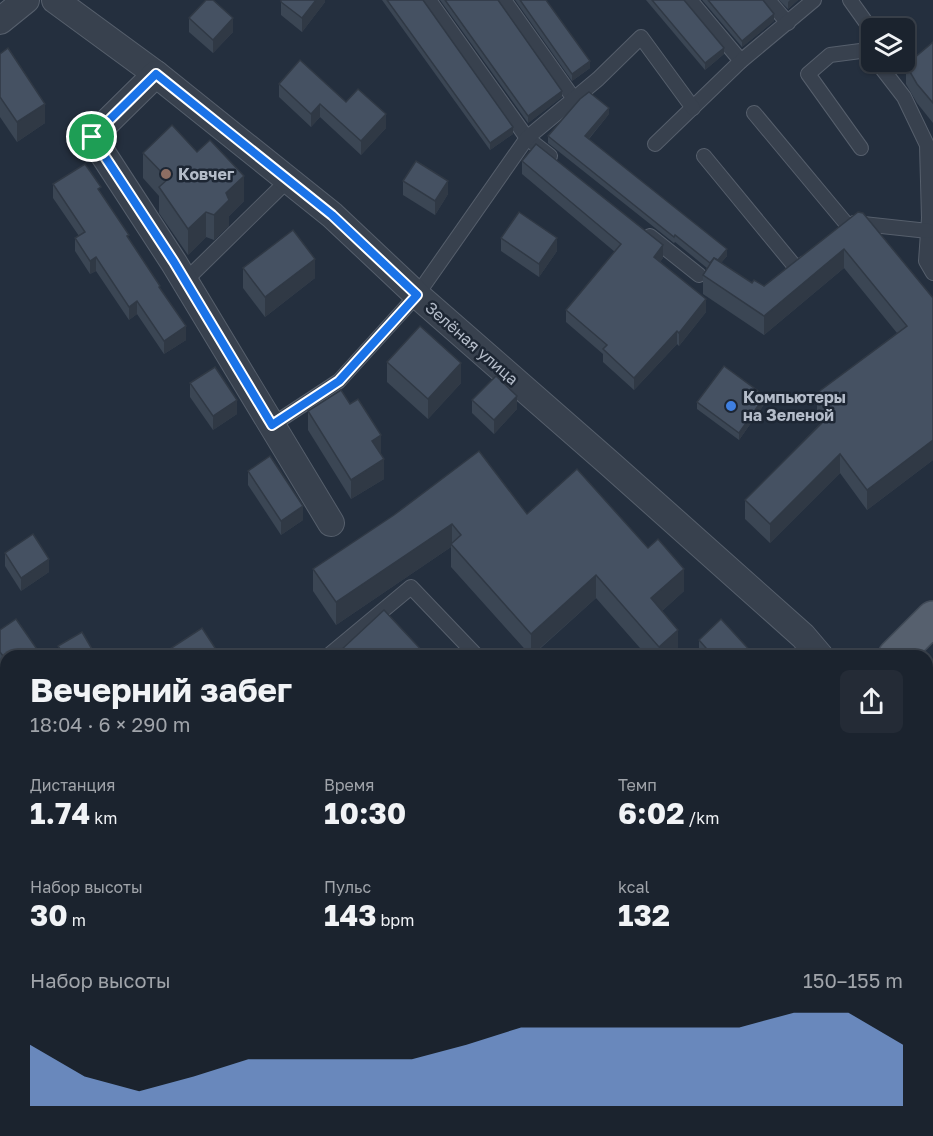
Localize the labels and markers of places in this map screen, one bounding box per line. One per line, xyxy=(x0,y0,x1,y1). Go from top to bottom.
pin xyxy=(66,111,117,162)
place label: Ковчег xyxy=(178,164,235,184)
marker: Ковчег xyxy=(159,167,173,181)
place label: Компьютеры на Зеленой xyxy=(743,387,846,425)
marker: Компьютеры на Зеленой xyxy=(724,399,738,413)

